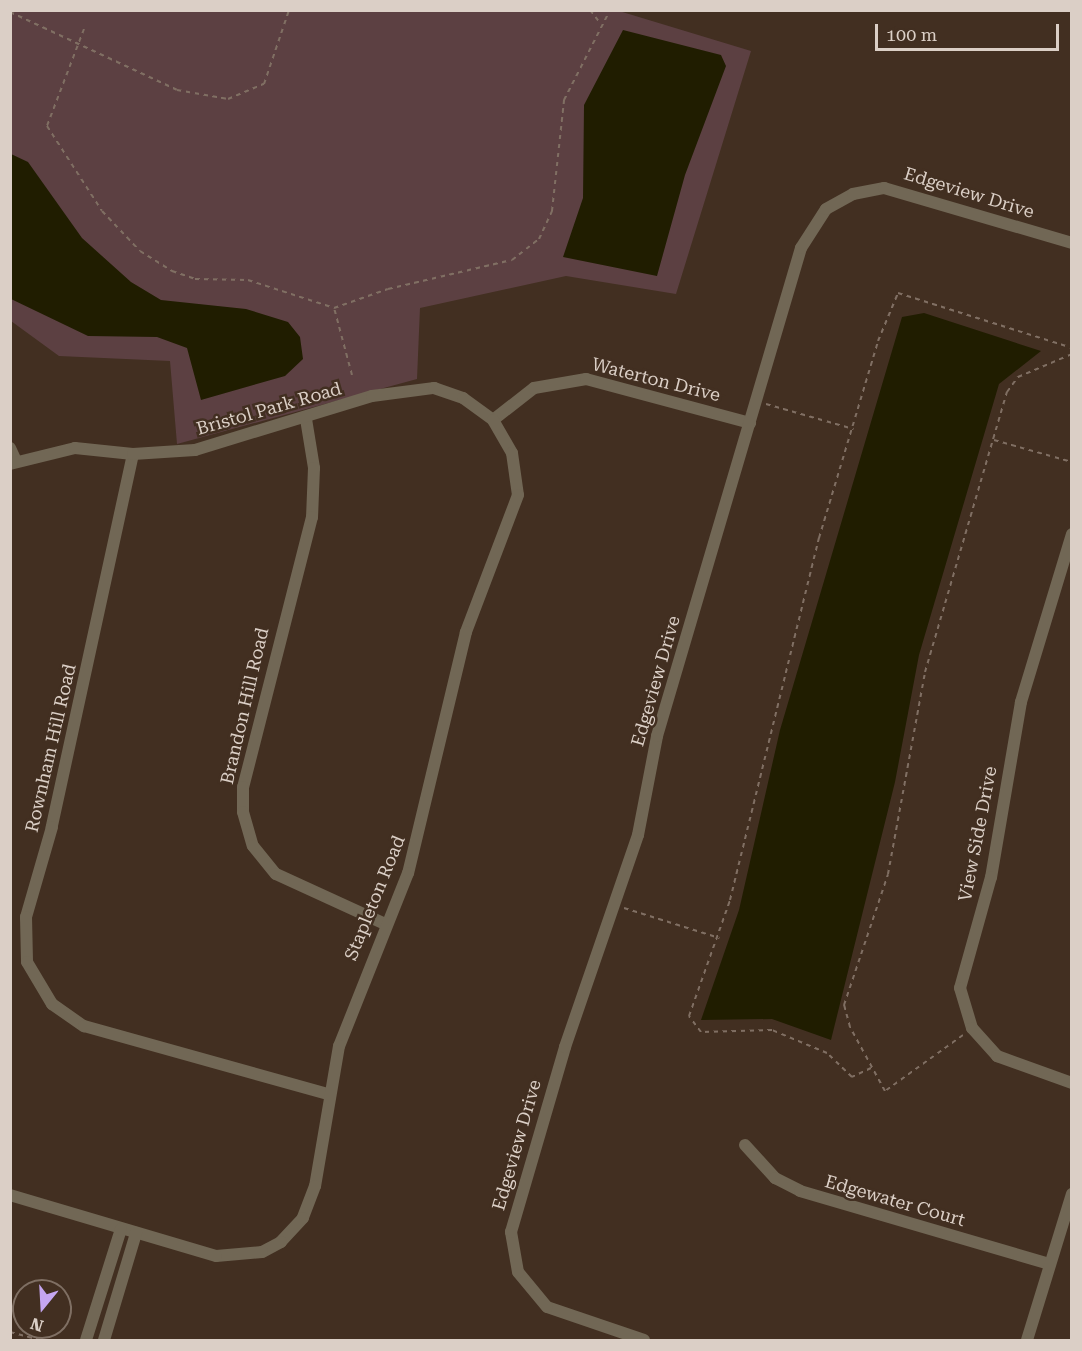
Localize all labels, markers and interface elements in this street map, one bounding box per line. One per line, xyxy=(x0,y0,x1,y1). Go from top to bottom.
scale bar xyxy=(878,12,1062,50)
text: 100 m xyxy=(886,24,937,45)
street label: Edgeview Drive xyxy=(901,163,1037,223)
street label: Waterton Drive xyxy=(589,354,723,406)
street label: Bristol Park Road xyxy=(194,378,344,440)
street label: Edgeview Drive xyxy=(627,613,685,749)
street label: Brandon Hill Road xyxy=(216,626,274,786)
street label: Rownham Hill Road xyxy=(21,662,81,834)
street label: View Side Drive xyxy=(954,765,1002,903)
street label: Stapleton Road xyxy=(340,832,410,964)
street label: Edgeview Drive xyxy=(488,1077,546,1213)
street label: Edgewater Court xyxy=(822,1171,968,1231)
north arrow xyxy=(12,1279,72,1339)
text: N xyxy=(28,1314,46,1336)

